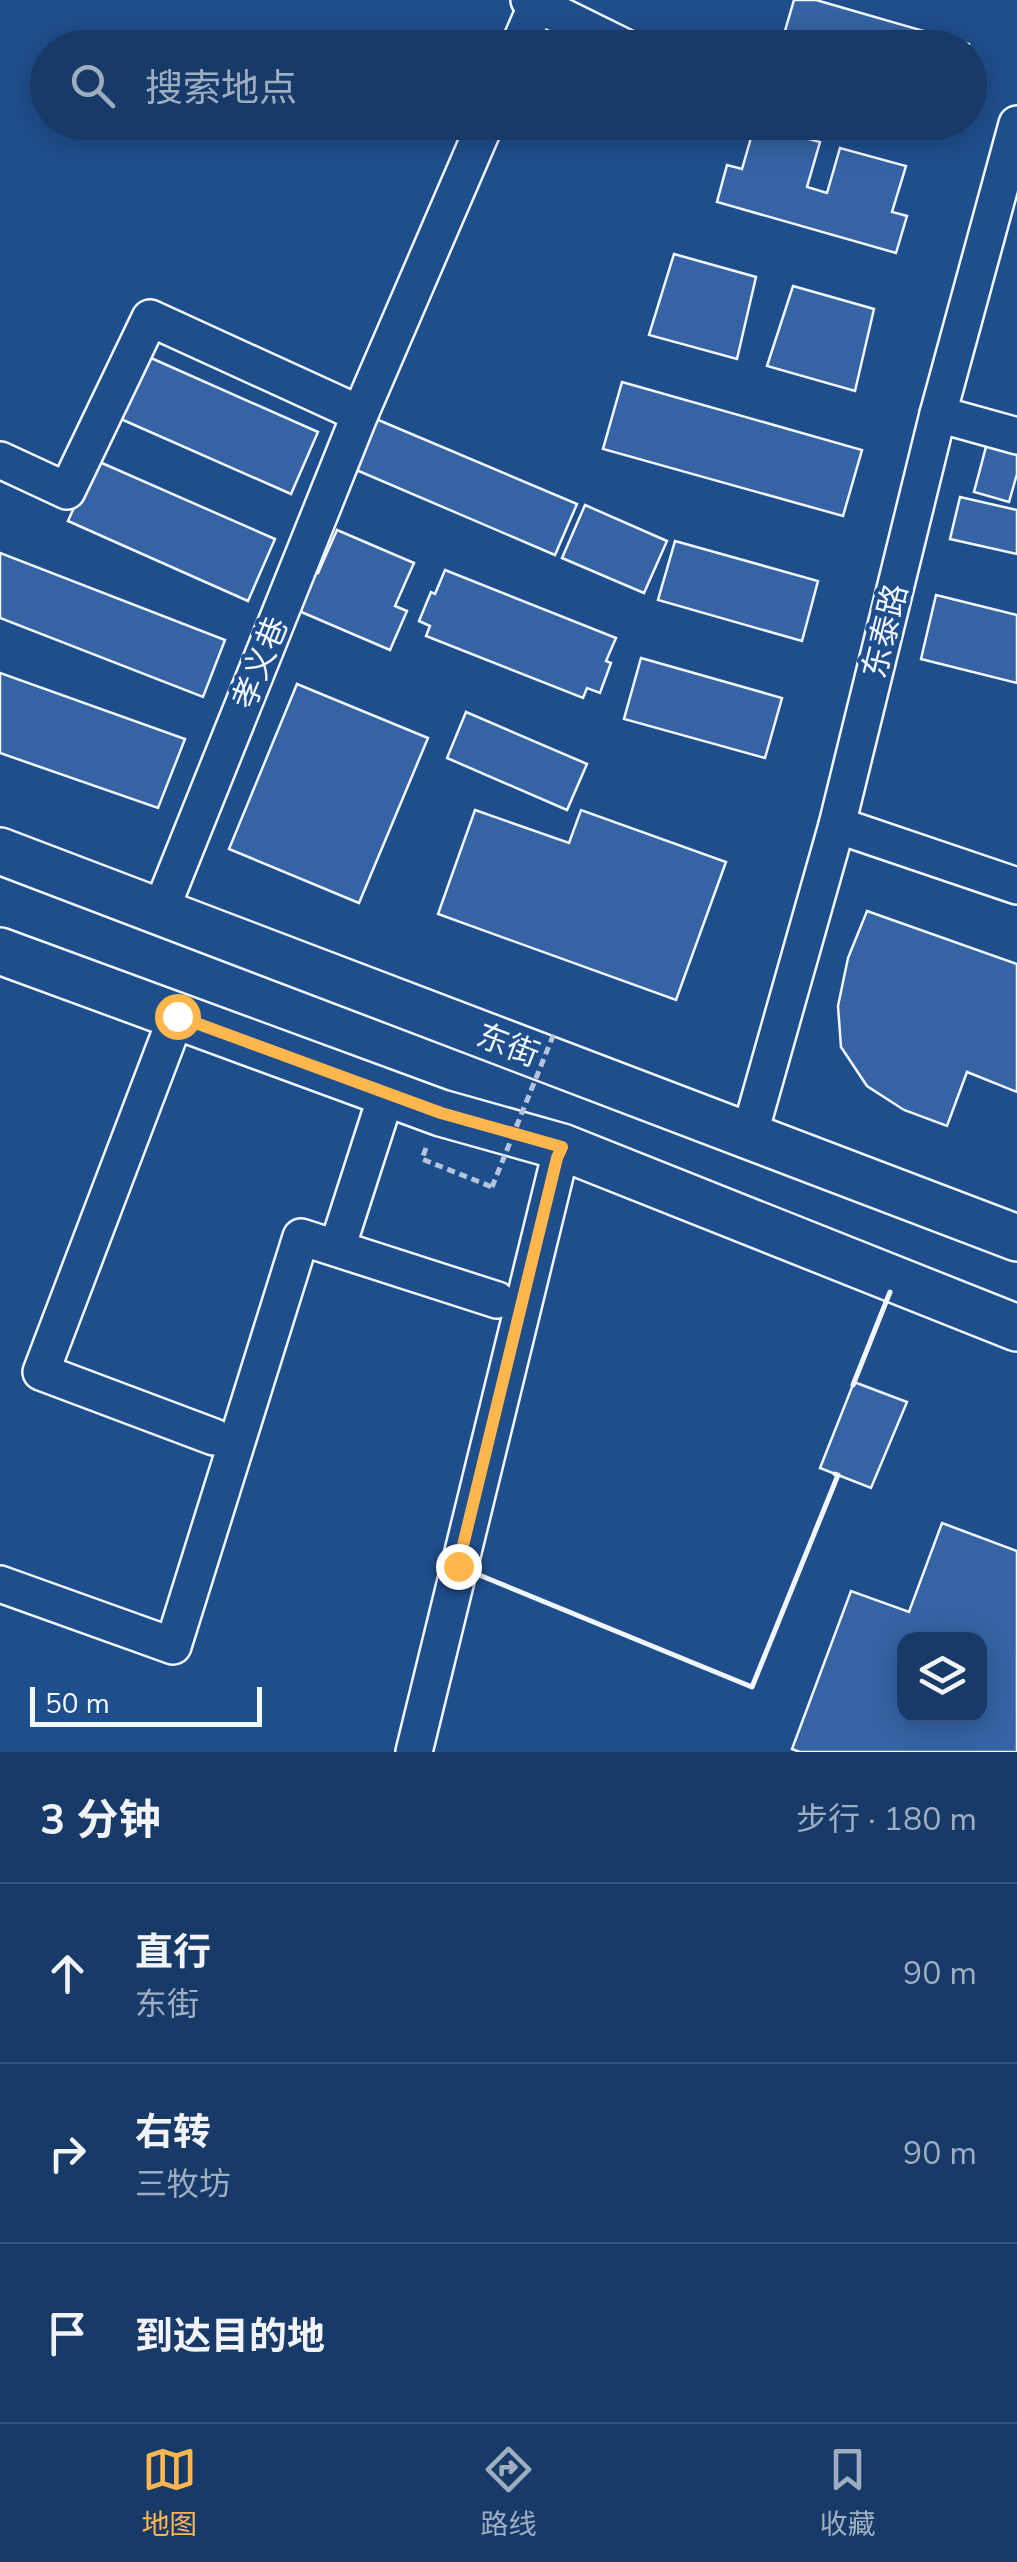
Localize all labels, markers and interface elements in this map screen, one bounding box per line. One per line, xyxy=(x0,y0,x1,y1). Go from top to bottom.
search box xyxy=(30,30,987,140)
icon: search xyxy=(65,58,120,113)
text: 搜索地点 xyxy=(145,63,297,114)
street label: 东泰路 xyxy=(853,579,918,683)
street label: 孝义巷 xyxy=(223,611,298,716)
route start xyxy=(155,994,201,1040)
street label: 东街 xyxy=(470,1014,545,1077)
route end xyxy=(436,1544,482,1590)
map controls xyxy=(897,1632,987,1722)
button: layers xyxy=(897,1632,987,1722)
scale bar xyxy=(30,1682,262,1726)
text: 50 m xyxy=(45,1685,110,1723)
text: 3 分钟 xyxy=(40,1792,161,1849)
text: 步行 · 180 m xyxy=(796,1798,977,1841)
text: 直行 xyxy=(135,1927,211,1978)
icon: ahead xyxy=(40,1946,95,2001)
text: 90 m xyxy=(903,1952,977,1995)
text: 东街 xyxy=(135,1983,199,2026)
text: 右转 xyxy=(135,2107,211,2158)
icon: right xyxy=(40,2126,95,2181)
text: 90 m xyxy=(903,2132,977,2175)
text: 三牧坊 xyxy=(135,2163,231,2206)
icon: arrive xyxy=(40,2306,95,2361)
text: 到达目的地 xyxy=(135,2311,325,2362)
tab: 地图 xyxy=(141,2442,198,2544)
tab: 路线 xyxy=(480,2442,537,2544)
tab: 收藏 xyxy=(819,2442,876,2544)

